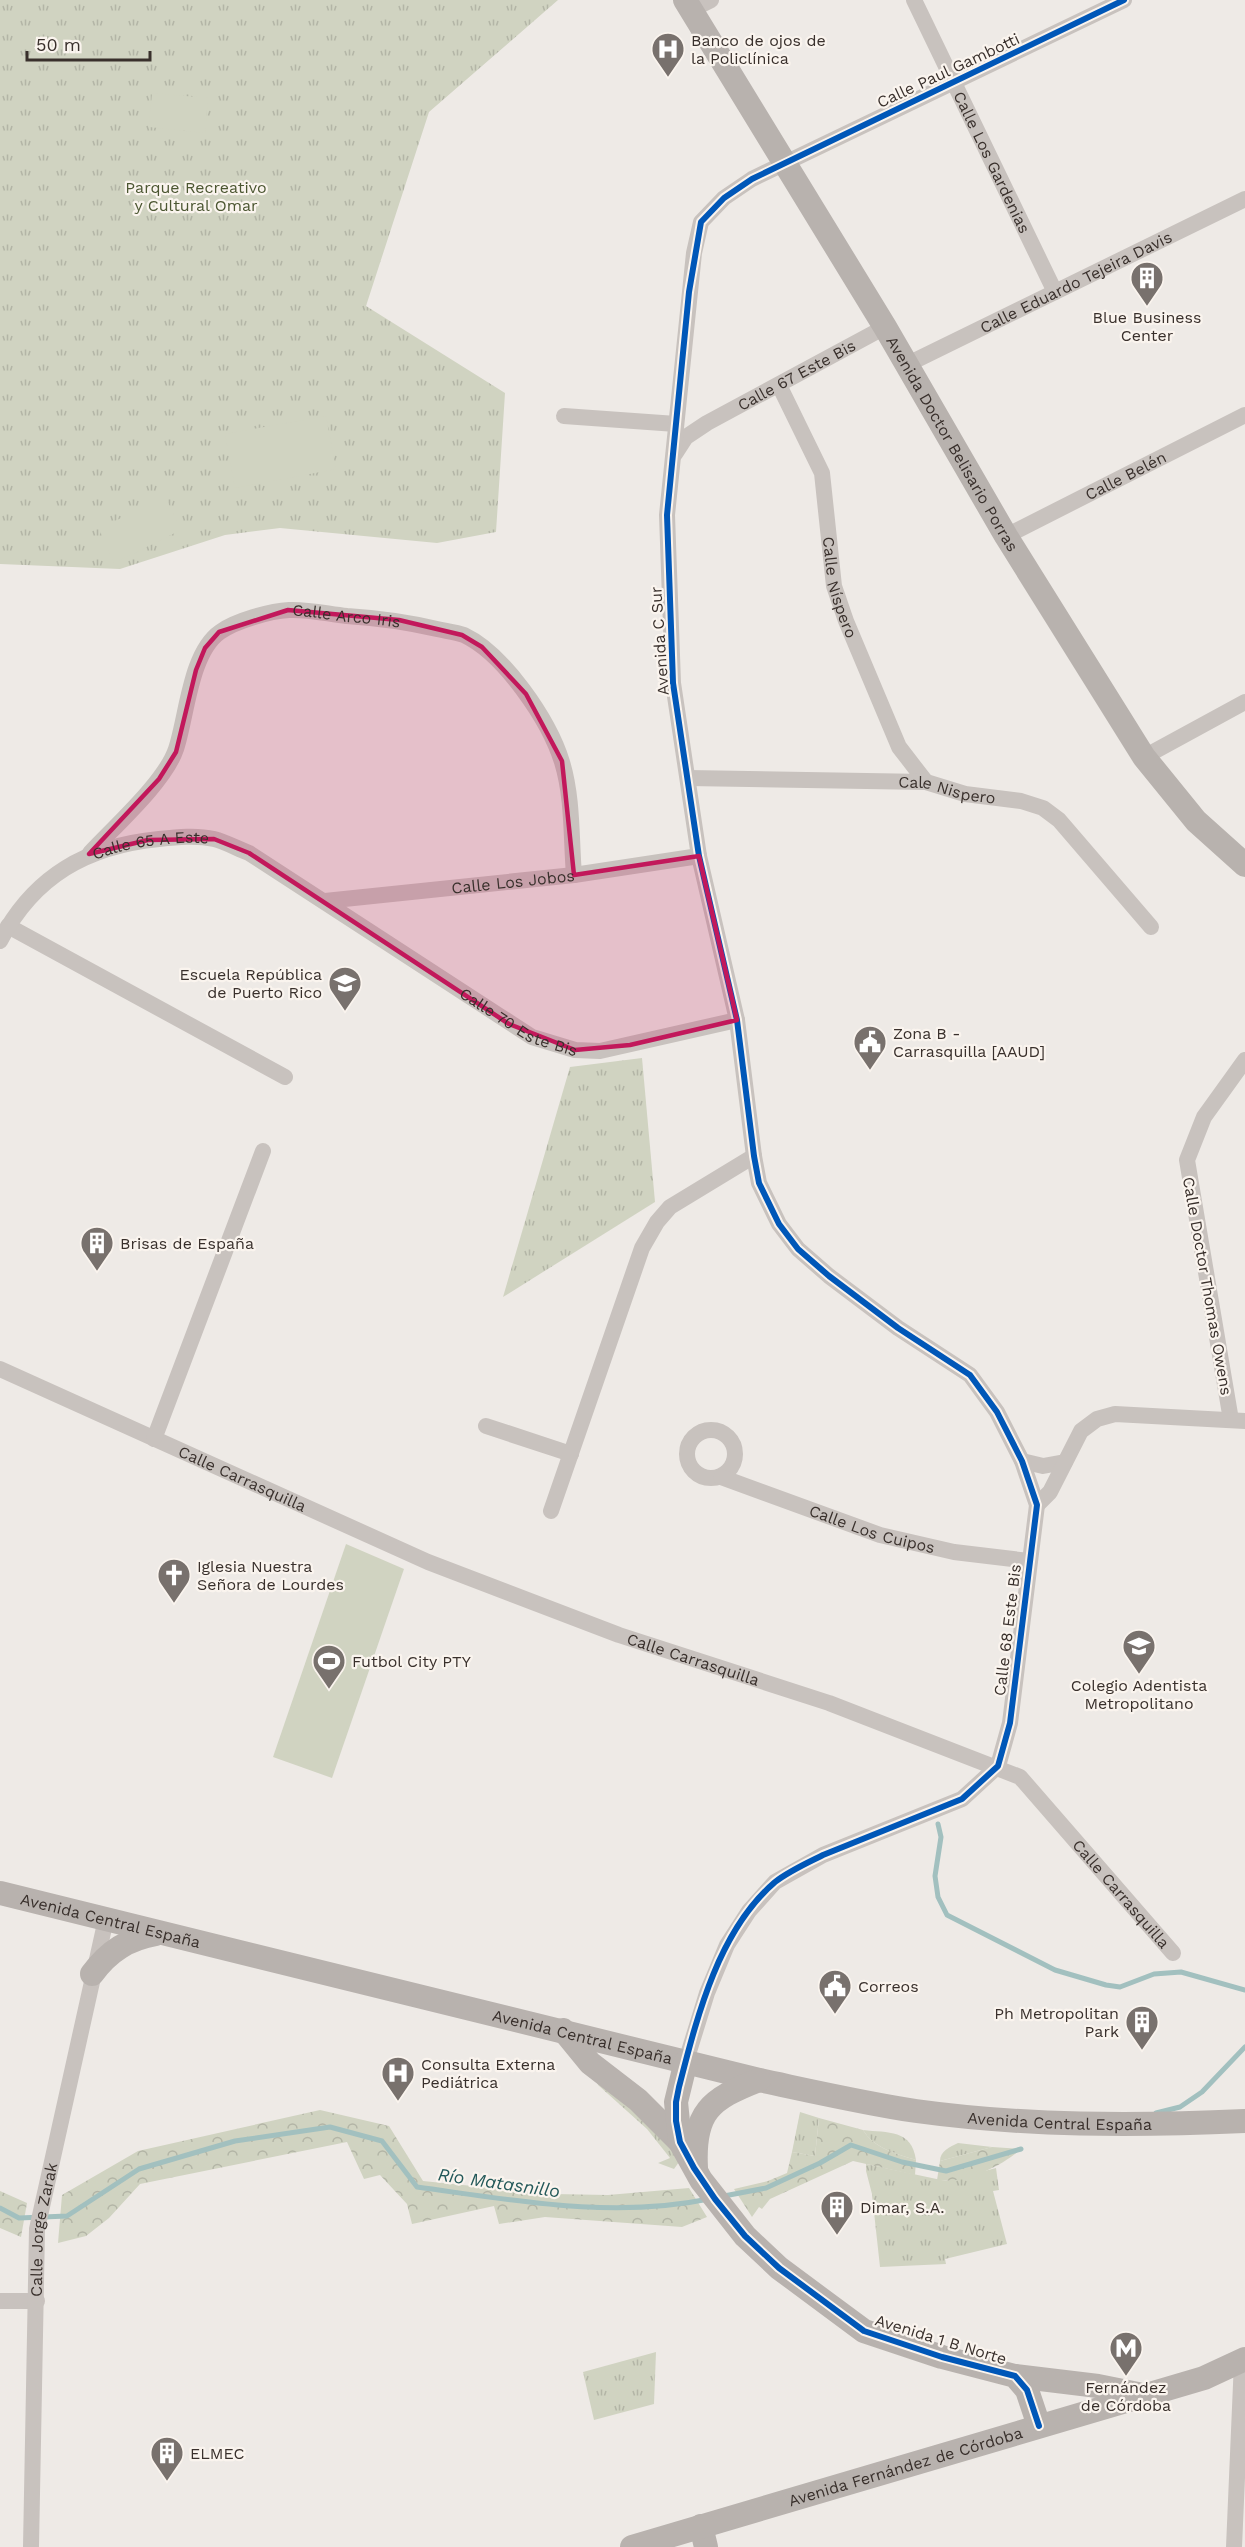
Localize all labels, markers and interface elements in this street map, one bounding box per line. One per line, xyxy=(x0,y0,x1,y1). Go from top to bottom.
scale bar xyxy=(27,24,150,62)
street label: Calle Paul Gambotti xyxy=(874,29,1022,112)
hospital icon: Banco de ojos de la Policlínica xyxy=(650,31,686,78)
place label: Banco de ojos de la Policlínica xyxy=(691,31,826,68)
text: 50 m xyxy=(36,34,81,55)
street label: Calle Los Gardenias xyxy=(950,88,1034,236)
park label: Parque Recreativo y Cultural Omar xyxy=(125,178,267,215)
street label: Calle Eduardo Tejeira Davis xyxy=(977,227,1175,337)
building icon: Blue Business Center xyxy=(1129,260,1165,307)
place label: Blue Business Center xyxy=(1093,308,1201,345)
street label: Avenida Doctor Belisario Porras xyxy=(882,333,1022,555)
street label: Calle 67 Este Bis xyxy=(734,336,859,415)
street label: Calle Belén xyxy=(1082,448,1169,504)
street label: Calle Níspero xyxy=(819,536,861,641)
street label: Avenida C Sur xyxy=(646,586,673,696)
street label: Calle Arco Iris xyxy=(292,601,402,632)
street label: Cale Nispero xyxy=(898,773,997,808)
street label: Calle 65 A Este xyxy=(90,828,210,864)
street label: Calle Los Jobos xyxy=(451,866,576,898)
place label: Escuela República de Puerto Rico xyxy=(180,965,322,1002)
school or university icon: Escuela República de Puerto Rico xyxy=(327,965,363,1012)
street label: Calle 70 Este Bis xyxy=(456,984,580,1060)
public building icon: Zona B - Carrasquilla [AAUD] xyxy=(852,1024,888,1071)
place label: Zona B - Carrasquilla [AAUD] xyxy=(893,1024,1045,1061)
street label: Calle Doctor Thomas Owens xyxy=(1179,1175,1236,1397)
building icon: Brisas de España xyxy=(79,1225,115,1272)
place label: Brisas de España xyxy=(120,1234,254,1253)
street label: Calle Carrasquilla xyxy=(175,1442,309,1516)
street label: Calle Los Cuipos xyxy=(807,1501,937,1557)
church icon: Iglesia Nuestra Señora de Lourdes xyxy=(156,1557,192,1604)
place label: Iglesia Nuestra Señora de Lourdes xyxy=(197,1557,344,1594)
street label: Calle 68 Este Bis xyxy=(990,1563,1025,1697)
school or university icon: Colegio Adentista Metropolitano xyxy=(1121,1628,1157,1675)
street label: Calle Carrasquilla xyxy=(624,1629,762,1690)
sports icon: Futbol City PTY xyxy=(311,1643,347,1690)
place label: Futbol City PTY xyxy=(352,1652,471,1671)
place label: Colegio Adentista Metropolitano xyxy=(1071,1676,1207,1713)
street label: Calle Carrasquilla xyxy=(1069,1836,1173,1952)
street label: Avenida Central España xyxy=(19,1889,202,1952)
public building icon: Correos xyxy=(817,1968,853,2015)
place label: Correos xyxy=(858,1977,919,1996)
place label: Ph Metropolitan Park xyxy=(994,2004,1119,2041)
building icon: Ph Metropolitan Park xyxy=(1124,2004,1160,2051)
street label: Avenida Central España xyxy=(491,2006,674,2068)
hospital icon: Consulta Externa Pediátrica xyxy=(380,2055,416,2102)
place label: Consulta Externa Pediátrica xyxy=(421,2055,555,2092)
street label: Avenida Central España xyxy=(967,2108,1152,2134)
street label: Calle Jorge Zarak xyxy=(27,2161,61,2297)
water label: Río Matasnillo xyxy=(437,2164,562,2201)
building icon: Dimar, S.A. xyxy=(819,2189,855,2236)
place label: Dimar, S.A. xyxy=(860,2198,945,2217)
street label: Avenida 1 B Norte xyxy=(873,2310,1009,2369)
metro station icon: Fernández de Córdoba xyxy=(1108,2330,1144,2377)
place label: Fernández de Córdoba xyxy=(1081,2378,1171,2415)
street label: Avenida Fernández de Córdoba xyxy=(786,2423,1025,2510)
building icon: ELMEC xyxy=(149,2435,185,2482)
place label: ELMEC xyxy=(190,2444,244,2463)

